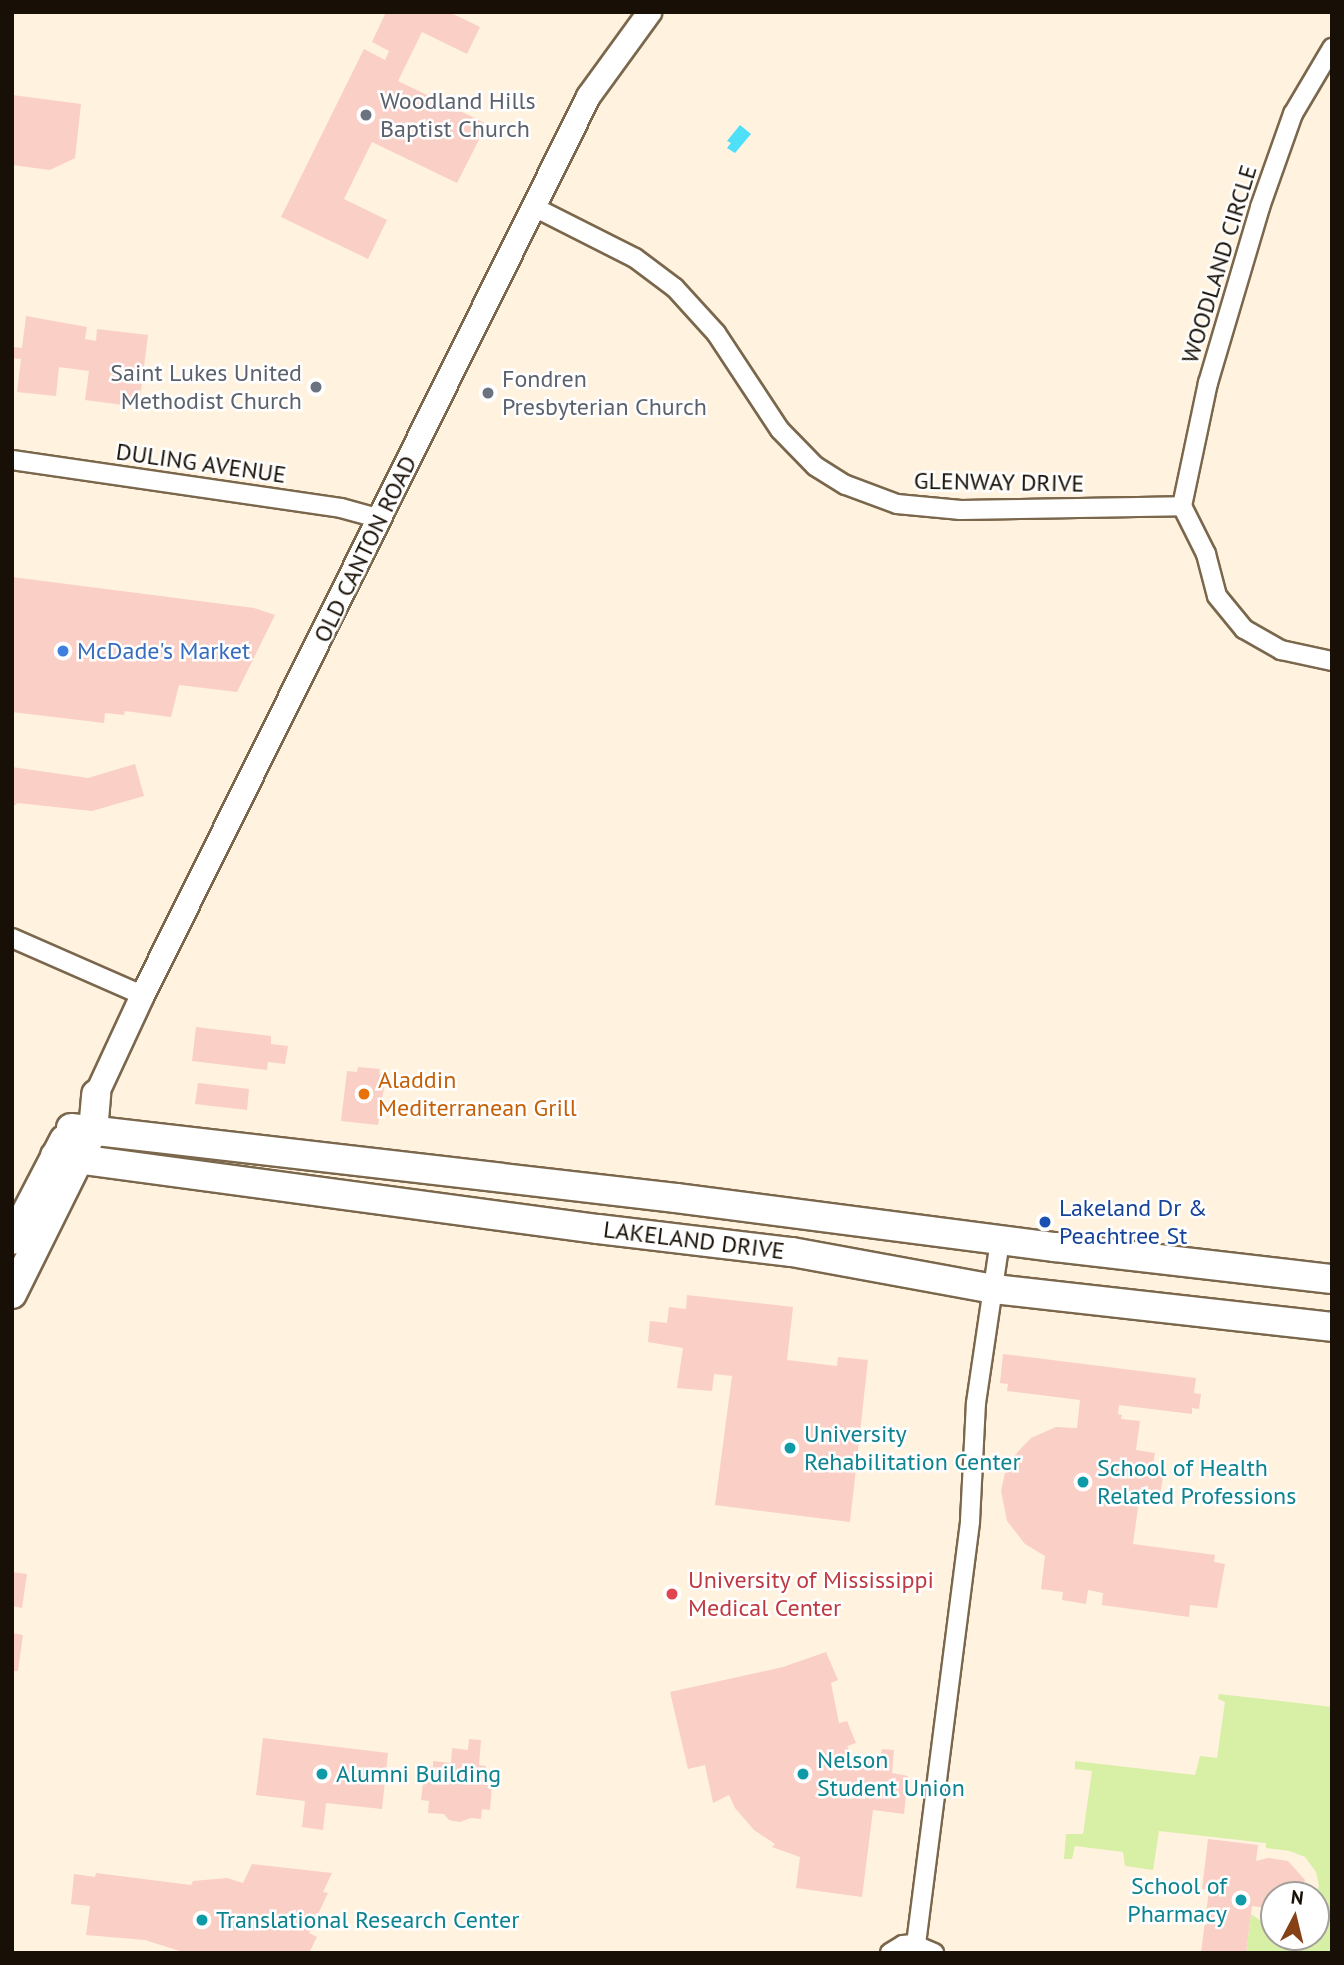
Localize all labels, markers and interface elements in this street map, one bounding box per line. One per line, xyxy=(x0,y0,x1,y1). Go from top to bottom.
place label: Woodland Hills Baptist Church xyxy=(380,87,536,143)
marker: Woodland Hills Baptist Church xyxy=(358,107,374,123)
street label: WOODLAND CIRCLE xyxy=(1175,161,1263,367)
place label: Saint Lukes United Methodist Church xyxy=(110,359,302,415)
place label: Fondren Presbyterian Church xyxy=(502,365,707,421)
marker: Saint Lukes United Methodist Church xyxy=(308,379,324,395)
marker: Fondren Presbyterian Church xyxy=(480,385,496,401)
street label: DULING AVENUE xyxy=(114,437,288,489)
street label: OLD CANTON ROAD xyxy=(307,451,423,647)
street label: GLENWAY DRIVE xyxy=(913,466,1085,498)
place label: McDade's Market xyxy=(77,637,250,665)
marker: McDade's Market xyxy=(55,643,71,659)
place label: Aladdin Mediterranean Grill xyxy=(378,1066,577,1122)
marker: Aladdin Mediterranean Grill xyxy=(356,1086,372,1102)
place label: Lakeland Dr & Peachtree St xyxy=(1059,1194,1207,1250)
marker: Lakeland Dr & Peachtree St xyxy=(1037,1214,1053,1230)
street label: LAKELAND DRIVE xyxy=(602,1215,786,1265)
place label: University Rehabilitation Center xyxy=(804,1420,1021,1476)
marker: University Rehabilitation Center xyxy=(782,1440,798,1456)
place label: School of Health Related Professions xyxy=(1097,1454,1296,1510)
marker: School of Health Related Professions xyxy=(1075,1474,1091,1490)
place label: University of Mississippi Medical Center xyxy=(688,1566,935,1622)
marker: University of Mississippi Medical Center xyxy=(662,1584,682,1604)
place label: Nelson Student Union xyxy=(817,1746,965,1802)
place label: Alumni Building xyxy=(336,1760,501,1788)
marker: Alumni Building xyxy=(314,1766,330,1782)
marker: Nelson Student Union xyxy=(795,1766,811,1782)
place label: School of Pharmacy xyxy=(1127,1872,1227,1928)
north arrow xyxy=(1260,1881,1330,1951)
text: N xyxy=(1290,1884,1305,1910)
marker: School of Pharmacy xyxy=(1233,1892,1249,1908)
place label: Translational Research Center xyxy=(216,1906,519,1934)
marker: Translational Research Center xyxy=(194,1912,210,1928)

